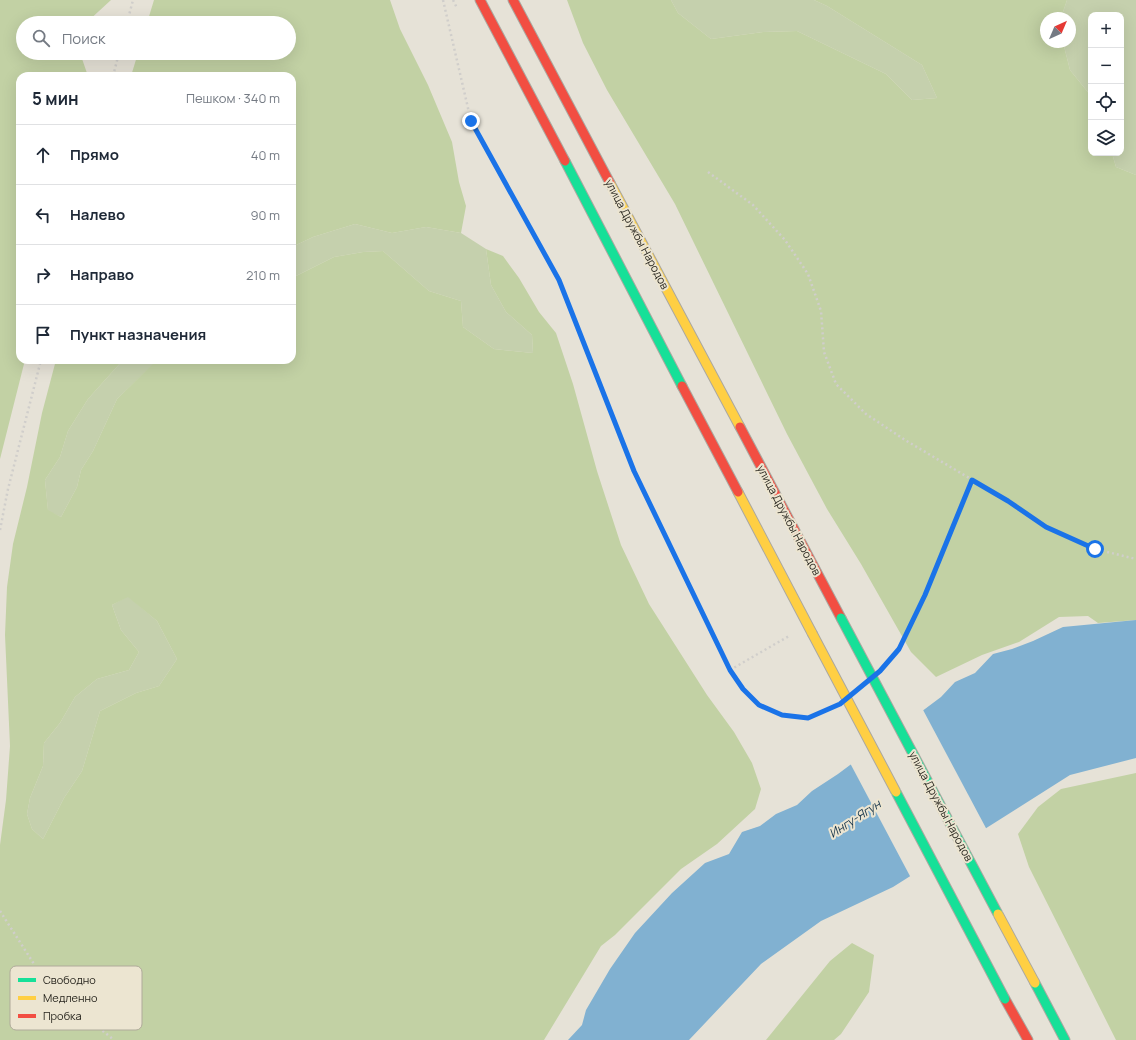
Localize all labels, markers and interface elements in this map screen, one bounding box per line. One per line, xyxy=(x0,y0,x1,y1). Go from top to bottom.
north arrow xyxy=(1040,12,1076,48)
map controls xyxy=(1088,12,1124,156)
button: + xyxy=(1088,12,1124,48)
search box xyxy=(16,16,296,60)
icon: search xyxy=(30,27,52,49)
text: Поиск xyxy=(62,28,106,49)
button: − xyxy=(1088,48,1124,84)
button: locate xyxy=(1088,84,1124,120)
text: 5 мин xyxy=(32,87,79,110)
text: Пешком · 340 m xyxy=(186,89,280,107)
route end xyxy=(462,112,480,130)
button: layers xyxy=(1088,120,1124,156)
icon: ahead xyxy=(32,144,54,166)
text: Прямо xyxy=(70,144,119,165)
text: 40 m xyxy=(251,146,280,164)
street label: улица Дружбы Народов xyxy=(602,176,673,292)
icon: left xyxy=(32,204,54,226)
text: Налево xyxy=(70,204,125,225)
text: 90 m xyxy=(250,206,280,224)
icon: right xyxy=(32,264,54,286)
text: Направо xyxy=(70,264,134,285)
text: 210 m xyxy=(246,266,280,284)
icon: arrive xyxy=(32,324,54,346)
text: Пункт назначения xyxy=(70,324,206,345)
street label: улица Дружбы Народов xyxy=(754,462,825,578)
route start xyxy=(1086,540,1104,558)
street label: улица Дружбы Народов xyxy=(906,748,977,864)
water label: Ингу-Ягун xyxy=(825,795,885,842)
legend xyxy=(10,966,142,1030)
text: Свободно xyxy=(43,972,96,987)
text: Медленно xyxy=(43,990,98,1005)
text: Пробка xyxy=(43,1008,82,1023)

